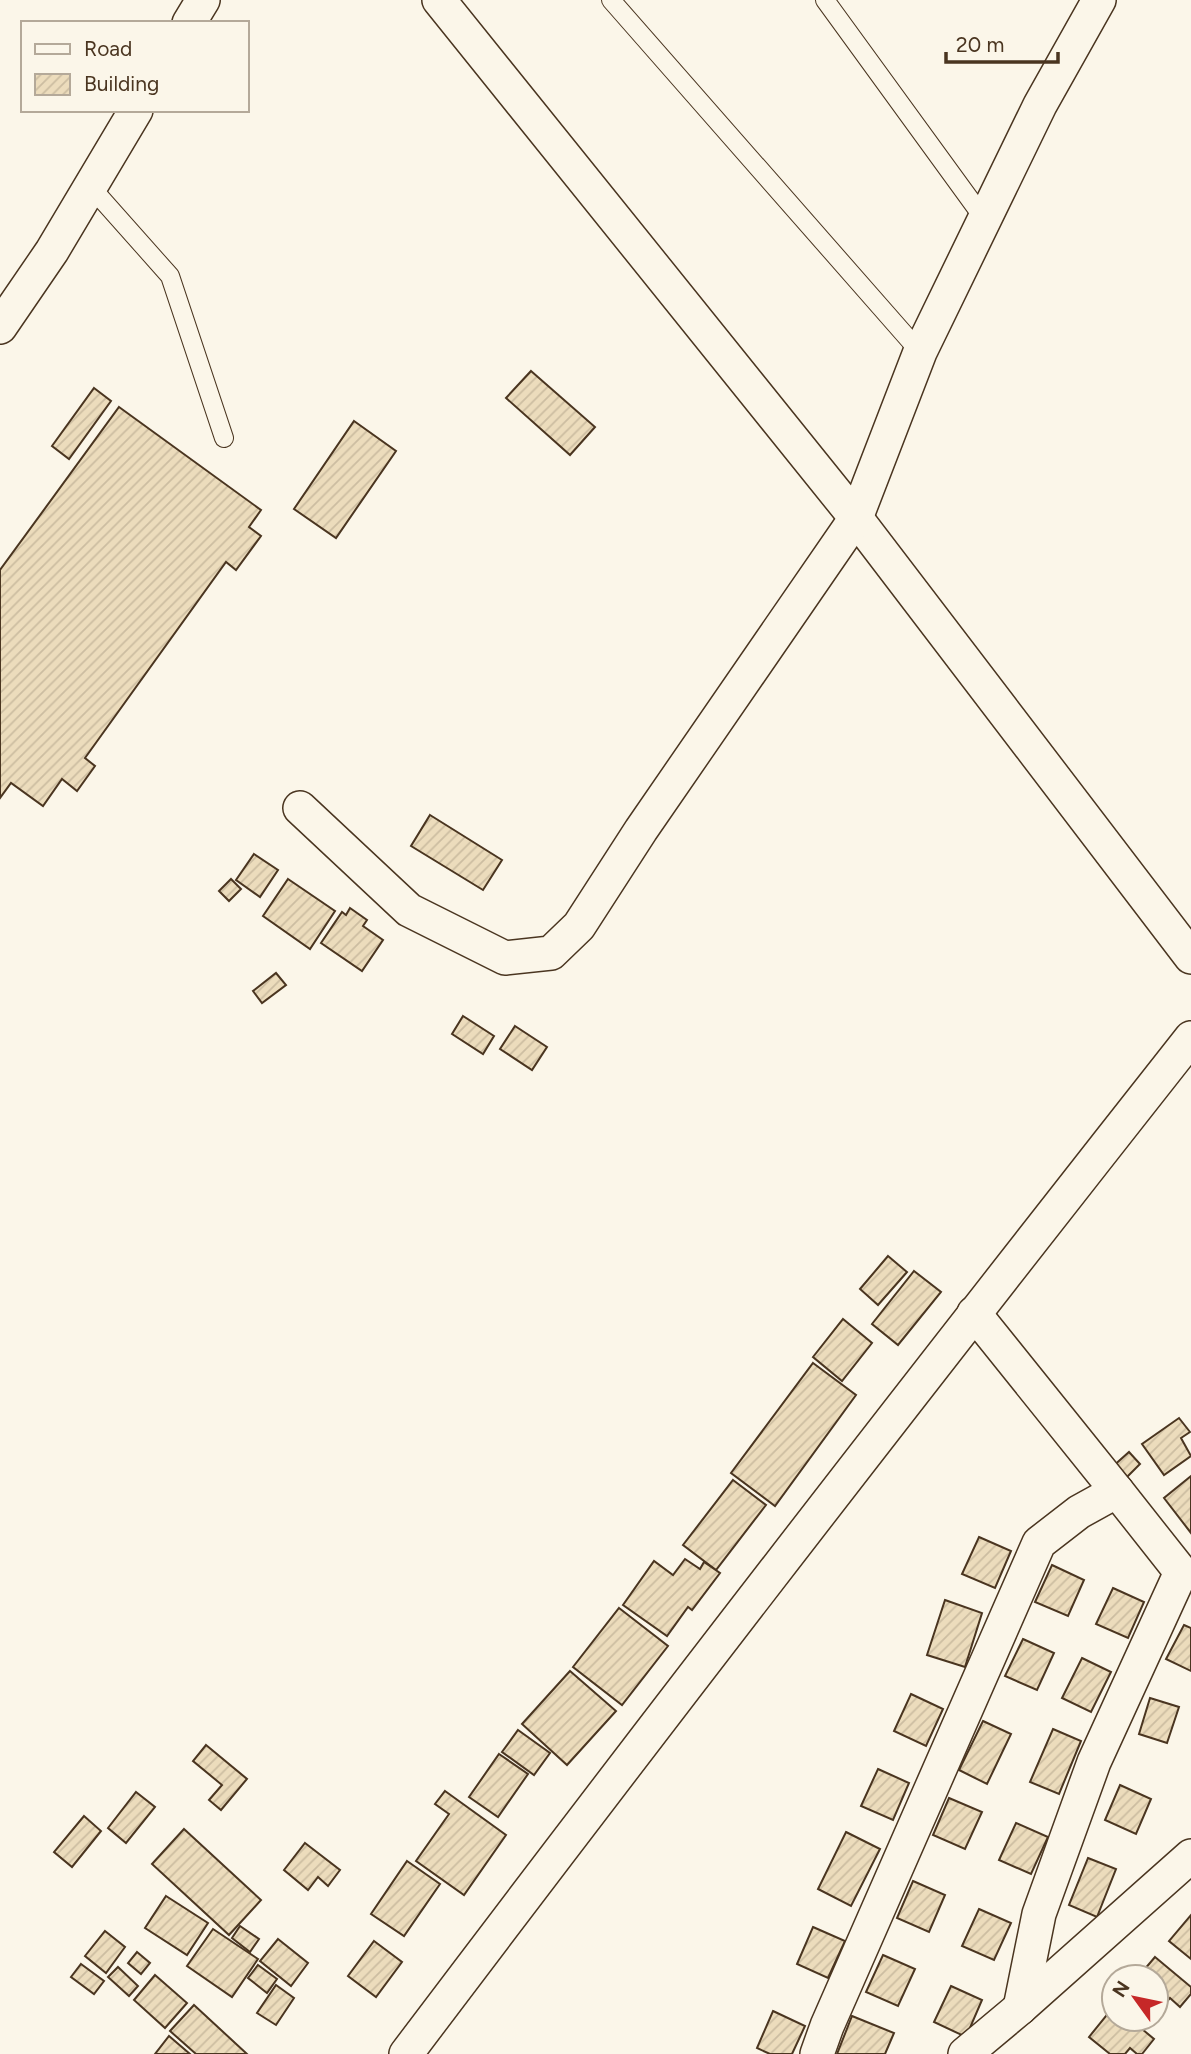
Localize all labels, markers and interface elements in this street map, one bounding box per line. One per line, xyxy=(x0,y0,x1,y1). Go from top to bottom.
legend xyxy=(21,21,248,112)
scale bar xyxy=(946,21,1058,65)
text: 20 m xyxy=(956,32,1004,57)
text: Road xyxy=(84,36,132,61)
text: Building xyxy=(84,71,159,96)
north arrow xyxy=(1100,1963,1170,2033)
text: N xyxy=(1108,1977,1135,2001)

